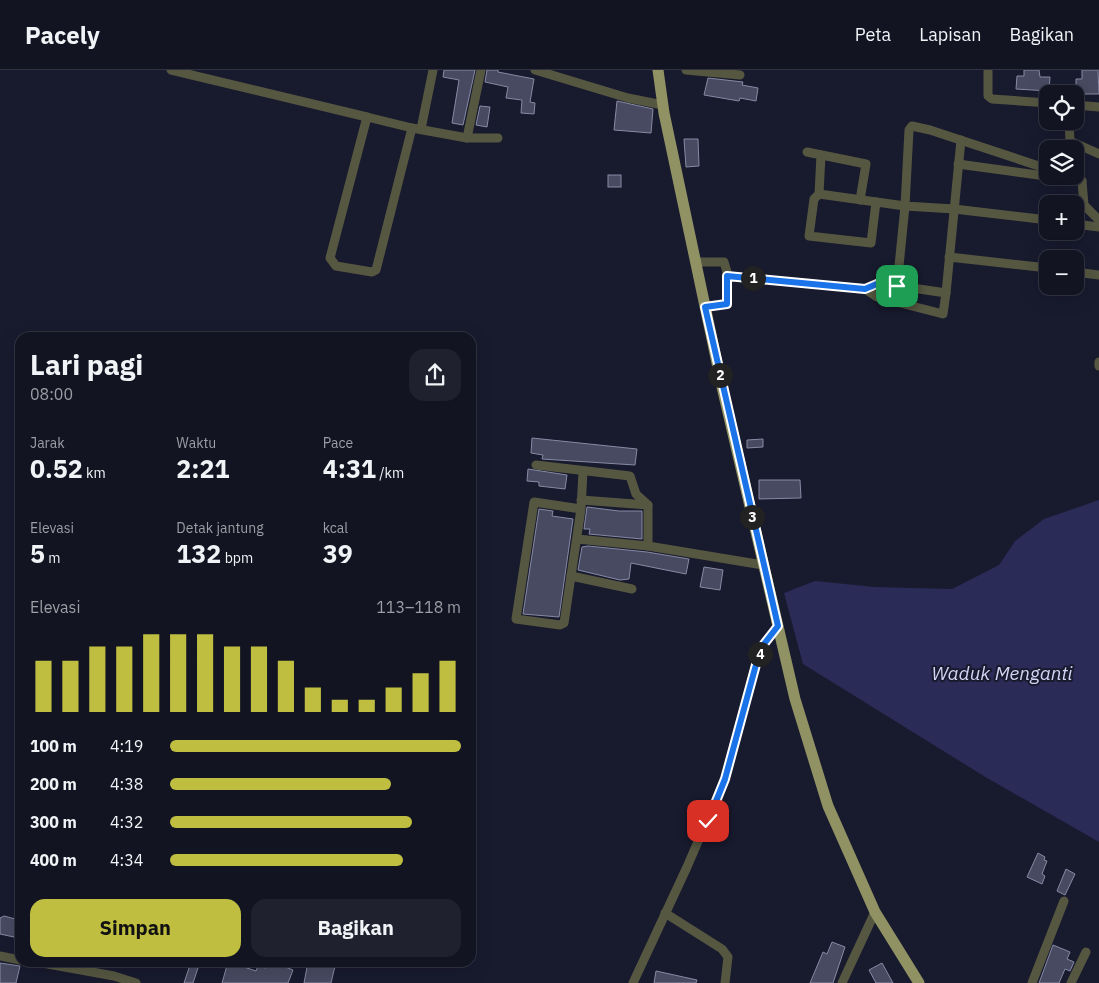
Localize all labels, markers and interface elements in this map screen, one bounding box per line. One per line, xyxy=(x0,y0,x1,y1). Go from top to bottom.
text: Pacely xyxy=(25,19,100,51)
text: Peta xyxy=(855,23,891,46)
text: Lapisan xyxy=(919,23,981,46)
text: Bagikan xyxy=(1009,23,1074,46)
map controls xyxy=(1039,85,1084,295)
button: locate xyxy=(1039,85,1084,130)
button: layers xyxy=(1039,140,1084,185)
button: + xyxy=(1039,195,1084,240)
button: − xyxy=(1039,250,1084,295)
pin xyxy=(876,265,918,307)
pin: 1 xyxy=(740,266,766,290)
text: 1 xyxy=(749,269,758,287)
icon: arrive xyxy=(883,272,911,300)
text: Lari pagi xyxy=(30,346,143,383)
button: share xyxy=(409,349,461,401)
pin: 2 xyxy=(708,362,732,388)
text: 2 xyxy=(716,366,725,384)
text: 08:00 xyxy=(30,384,73,404)
text: Jarak xyxy=(30,434,65,452)
text: Waktu xyxy=(176,434,216,452)
text: Pace xyxy=(323,434,353,452)
text: 0.52 xyxy=(30,452,83,485)
text: 2:21 xyxy=(176,452,230,485)
text: 4:31 xyxy=(323,452,376,485)
text: km xyxy=(83,464,106,482)
text: /km xyxy=(376,464,404,482)
pin: 3 xyxy=(740,504,764,530)
text: 3 xyxy=(748,508,757,526)
text: Elevasi xyxy=(30,519,74,537)
text: Detak jantung xyxy=(176,519,264,537)
text: kcal xyxy=(323,519,348,537)
text: 5 xyxy=(30,537,45,570)
text: 132 xyxy=(176,537,221,570)
text: 39 xyxy=(323,537,353,570)
text: m xyxy=(45,549,61,567)
text: bpm xyxy=(221,549,253,567)
text: Elevasi xyxy=(30,597,80,617)
text: 113–118 m xyxy=(376,597,461,617)
pin: 4 xyxy=(748,642,772,666)
text: 4 xyxy=(756,645,765,663)
water label: Waduk Menganti xyxy=(931,661,1074,685)
text: 100 m xyxy=(30,736,77,756)
text: 4:19 xyxy=(110,736,143,756)
text: 200 m xyxy=(30,774,77,794)
text: 4:38 xyxy=(110,774,143,794)
pin xyxy=(687,800,729,842)
icon: check xyxy=(694,807,722,835)
text: 300 m xyxy=(30,812,77,832)
text: 4:32 xyxy=(110,812,143,832)
text: 400 m xyxy=(30,850,77,870)
text: 4:34 xyxy=(110,850,143,870)
button: Simpan xyxy=(30,899,241,957)
button: Bagikan xyxy=(251,899,461,957)

